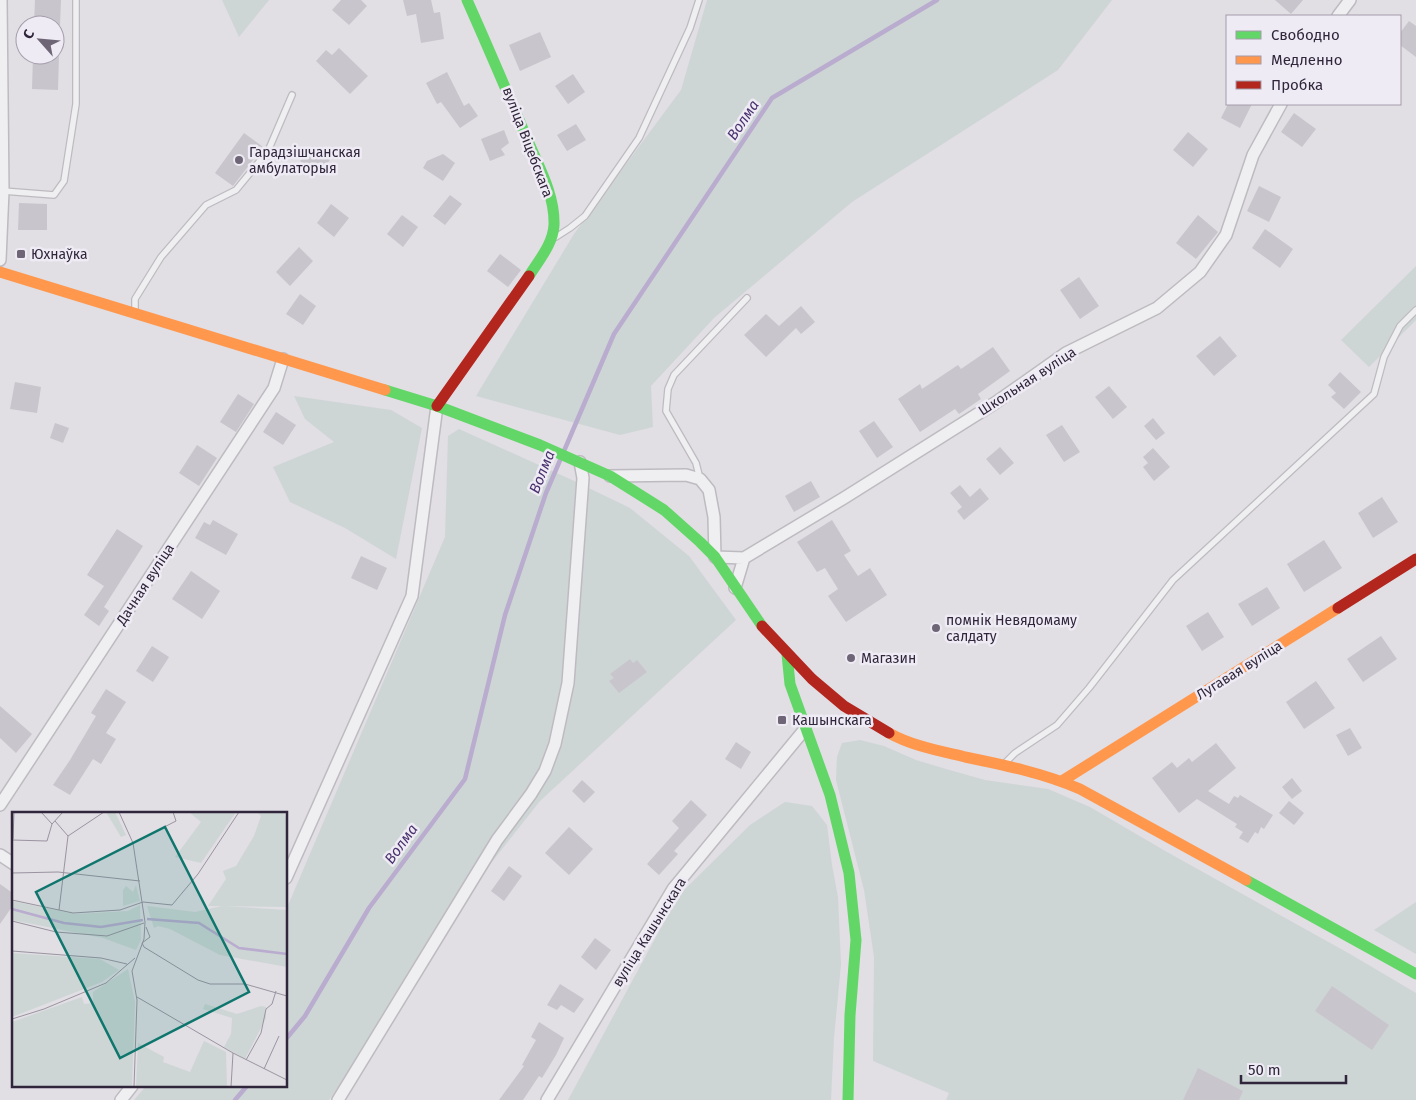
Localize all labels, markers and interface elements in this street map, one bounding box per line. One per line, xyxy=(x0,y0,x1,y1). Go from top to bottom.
north arrow xyxy=(15,15,65,65)
legend xyxy=(1226,15,1401,105)
text: Свободно xyxy=(1271,26,1340,44)
text: С xyxy=(19,27,38,42)
text: Медленно xyxy=(1271,51,1343,69)
text: Пробка xyxy=(1271,76,1323,94)
street label: вуліца Віцебскага xyxy=(499,85,556,200)
water label: Волма xyxy=(723,96,763,144)
place label: Гарадзішчанская амбулаторыя xyxy=(249,144,361,177)
marker: Гарадзішчанская амбулаторыя xyxy=(233,154,245,166)
place label: Юхнаўка xyxy=(31,246,88,263)
marker: Юхнаўка xyxy=(15,248,27,260)
street label: Школьная вуліца xyxy=(975,344,1079,419)
water label: Волма xyxy=(525,448,559,496)
street label: Дачная вуліца xyxy=(112,540,178,629)
place label: помнік Невядомаму салдату xyxy=(946,612,1077,645)
marker: помнік Невядомаму салдату xyxy=(930,622,942,634)
street label: Лугавая вуліца xyxy=(1193,637,1285,704)
place label: Магазин xyxy=(861,650,916,667)
marker: Магазин xyxy=(845,652,857,664)
place label: Кашынскага xyxy=(792,712,872,729)
marker: Кашынскага xyxy=(776,714,788,726)
inset map xyxy=(12,812,288,1088)
water label: Волма xyxy=(381,821,421,867)
street label: вуліца Кашынскага xyxy=(609,874,690,990)
scale bar xyxy=(1241,1052,1346,1084)
text: 50 m xyxy=(1248,1061,1281,1079)

